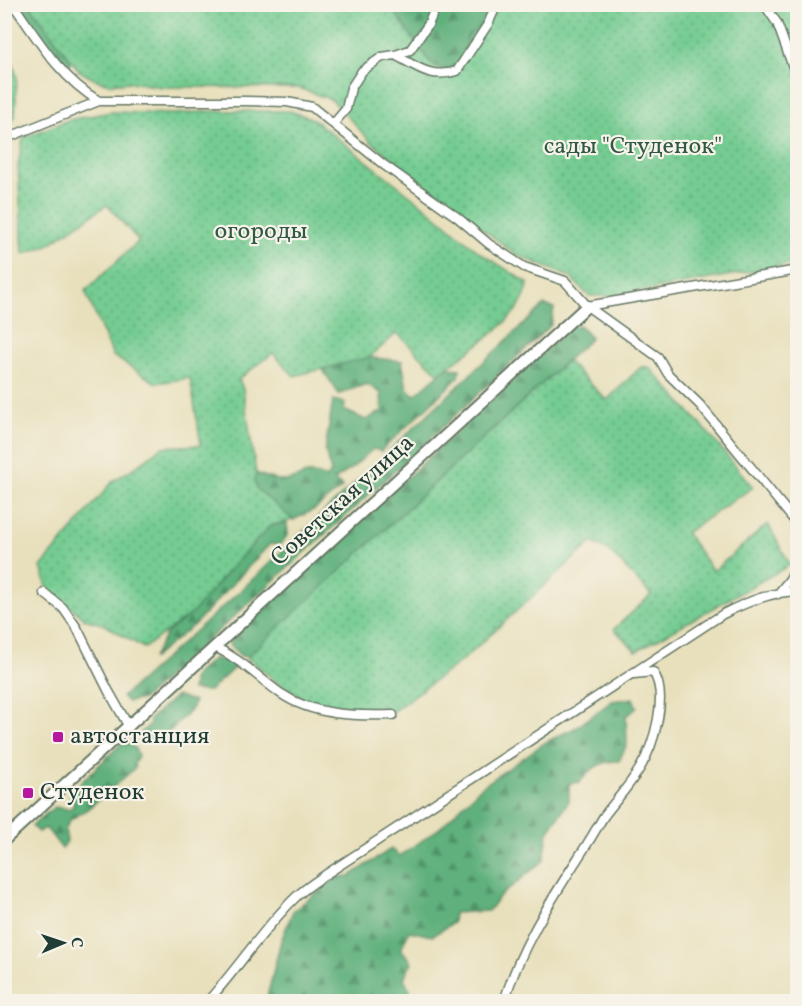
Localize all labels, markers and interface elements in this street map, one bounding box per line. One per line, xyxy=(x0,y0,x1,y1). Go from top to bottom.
park label: сады "Студенок" xyxy=(544,130,722,164)
park label: огороды xyxy=(215,215,307,249)
street label: Советская улица xyxy=(264,427,422,575)
place label: автостанция xyxy=(70,720,210,754)
marker: автостанция xyxy=(51,730,65,744)
place label: Студенок xyxy=(40,776,144,810)
marker: Студенок xyxy=(21,786,35,800)
north arrow xyxy=(33,913,93,973)
text: С xyxy=(65,937,87,948)

